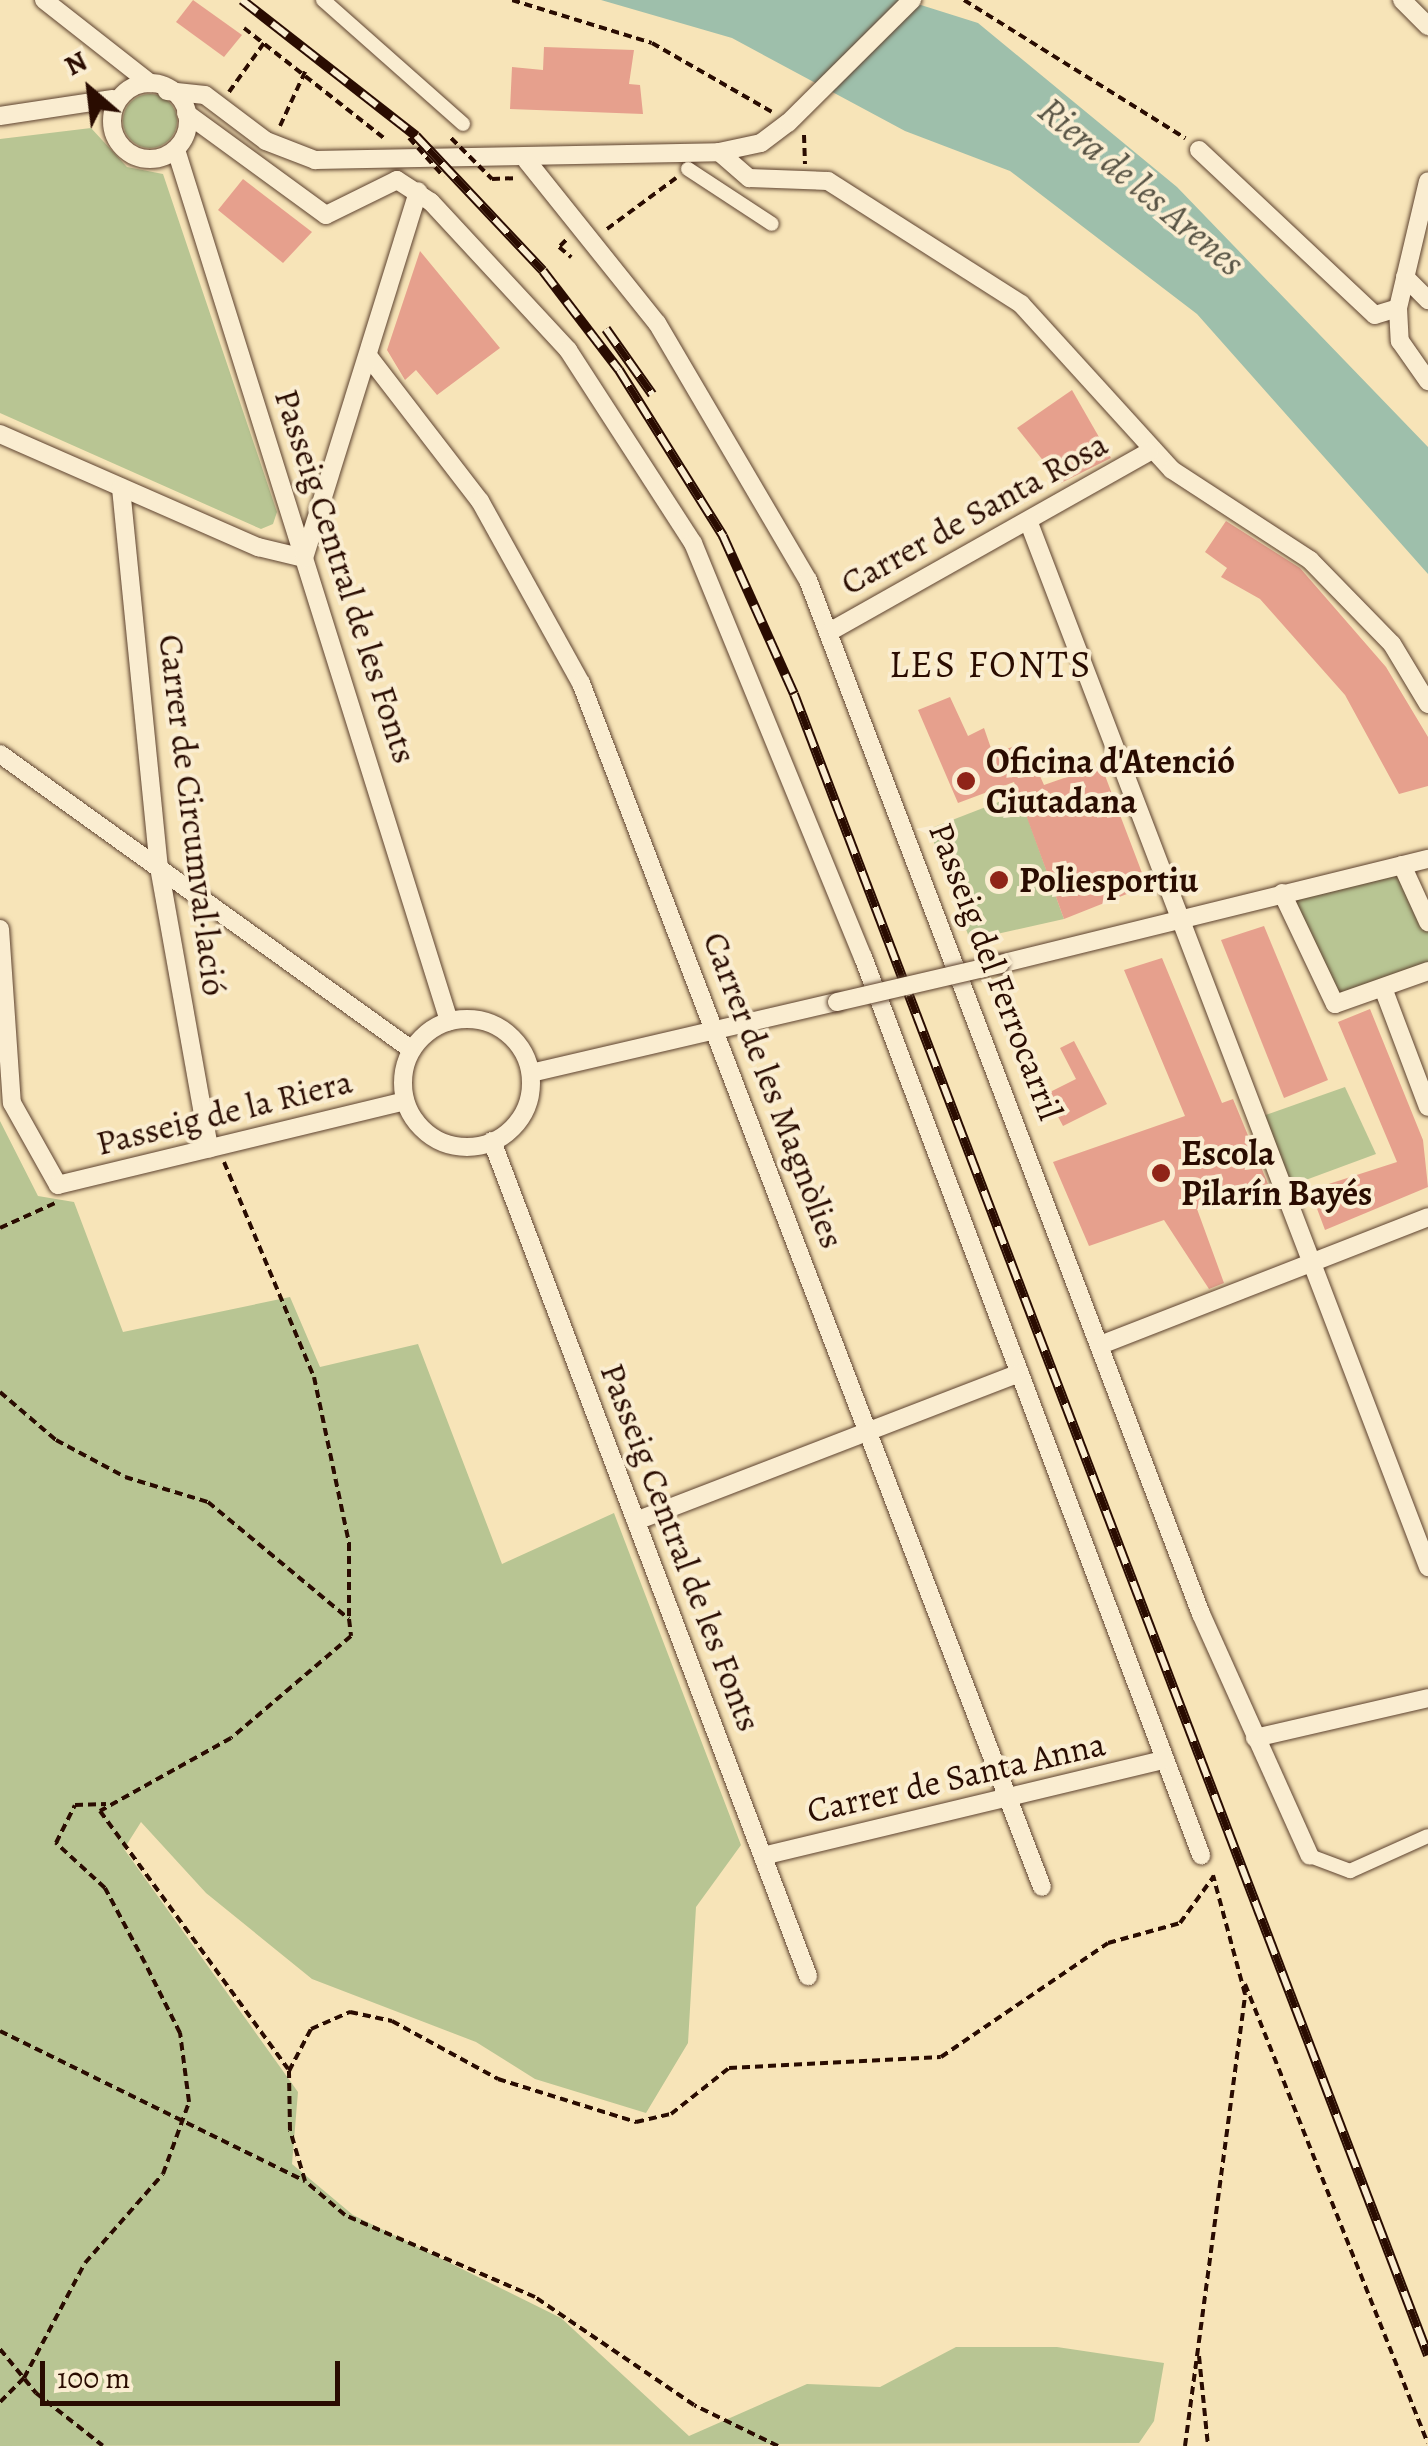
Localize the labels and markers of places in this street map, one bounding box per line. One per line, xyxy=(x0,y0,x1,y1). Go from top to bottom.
place label: Oficina d'Atenció Ciutadana xyxy=(986,740,1235,822)
marker: Oficina d'Atenció Ciutadana xyxy=(955,770,977,792)
place label: Poliesportiu xyxy=(1019,859,1198,901)
marker: Poliesportiu xyxy=(988,869,1010,891)
place label: Escola Pilarín Bayés xyxy=(1181,1132,1372,1214)
marker: Escola Pilarín Bayés xyxy=(1150,1162,1172,1184)

